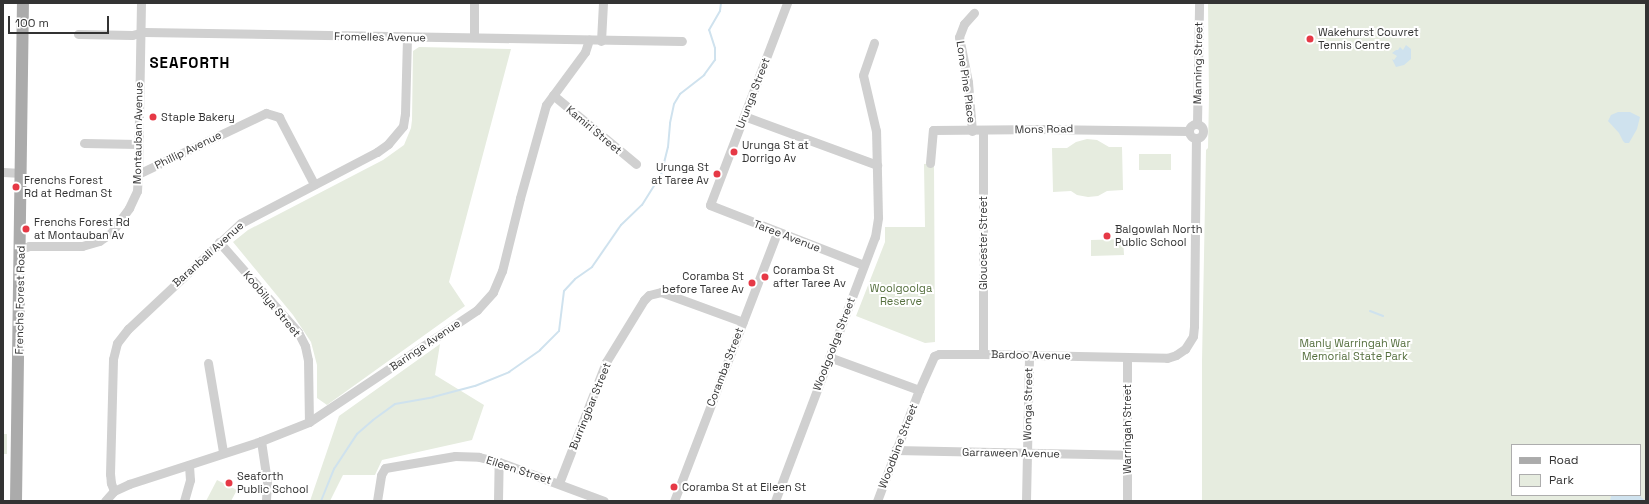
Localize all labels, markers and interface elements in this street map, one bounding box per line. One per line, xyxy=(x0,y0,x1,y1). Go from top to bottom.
scale bar xyxy=(10,8,111,34)
text: 100 m xyxy=(15,15,49,31)
street label: Manning Street xyxy=(1191,22,1205,104)
place label: Wakehurst Couvret Tennis Centre xyxy=(1318,26,1419,52)
street label: Fromelles Avenue xyxy=(334,30,426,44)
marker: Wakehurst Couvret Tennis Centre xyxy=(1305,34,1315,44)
street label: Lone Pine Place xyxy=(954,40,978,124)
district label: SEAFORTH xyxy=(150,54,230,72)
street label: Urunga Street xyxy=(733,56,773,130)
street label: Montauban Avenue xyxy=(131,82,145,184)
street label: Kamiri Street xyxy=(564,103,624,157)
place label: Staple Bakery xyxy=(161,110,235,124)
marker: Staple Bakery xyxy=(148,112,158,122)
street label: Mons Road xyxy=(1015,122,1073,136)
street label: Phillip Avenue xyxy=(152,128,224,172)
place label: Urunga St at Dorrigo Av xyxy=(742,139,809,165)
marker: Urunga St at Dorrigo Av xyxy=(729,147,739,157)
place label: Urunga St at Taree Av xyxy=(651,161,709,187)
marker: Urunga St at Taree Av xyxy=(712,169,722,179)
place label: Frenchs Forest Rd at Redman St xyxy=(24,174,112,200)
marker: Frenchs Forest Rd at Redman St xyxy=(11,182,21,192)
street label: Gloucester Street xyxy=(976,196,990,290)
place label: Frenchs Forest Rd at Montauban Av xyxy=(34,216,130,242)
street label: Taree Avenue xyxy=(752,217,822,255)
street label: Baranbali Avenue xyxy=(170,219,246,289)
place label: Balgowlah North Public School xyxy=(1115,223,1202,249)
marker: Frenchs Forest Rd at Montauban Av xyxy=(21,224,31,234)
marker: Balgowlah North Public School xyxy=(1102,231,1112,241)
street label: Frenchs Forest Road xyxy=(12,246,28,354)
place label: Coramba St after Taree Av xyxy=(773,264,846,290)
street label: Koobilya Street xyxy=(241,268,303,340)
place label: Coramba St before Taree Av xyxy=(662,270,744,296)
marker: Coramba St after Taree Av xyxy=(760,272,770,282)
marker: Coramba St before Taree Av xyxy=(747,278,757,288)
park label: Woolgoolga Reserve xyxy=(870,282,932,308)
street label: Woolgoolga Street xyxy=(810,295,858,393)
street label: Baringa Avenue xyxy=(387,317,463,373)
street label: Coramba Street xyxy=(704,326,746,408)
park label: Manly Warringah War Memorial State Park xyxy=(1299,337,1411,363)
street label: Bardoo Avenue xyxy=(991,348,1071,362)
street label: Burringbar Street xyxy=(566,361,614,451)
street label: Wonga Street xyxy=(1021,367,1035,441)
street label: Warringah Street xyxy=(1120,384,1134,474)
street label: Woodbine Street xyxy=(876,402,920,490)
legend xyxy=(1511,444,1641,496)
street label: Garraween Avenue xyxy=(962,446,1060,460)
text: Road xyxy=(1549,452,1578,468)
street label: Eileen Street xyxy=(485,453,553,487)
place label: Seaforth Public School xyxy=(237,470,309,496)
text: Park xyxy=(1549,472,1574,488)
marker: Seaforth Public School xyxy=(224,478,234,488)
place label: Coramba St at Eileen St xyxy=(682,480,806,494)
marker: Coramba St at Eileen St xyxy=(669,482,679,492)

